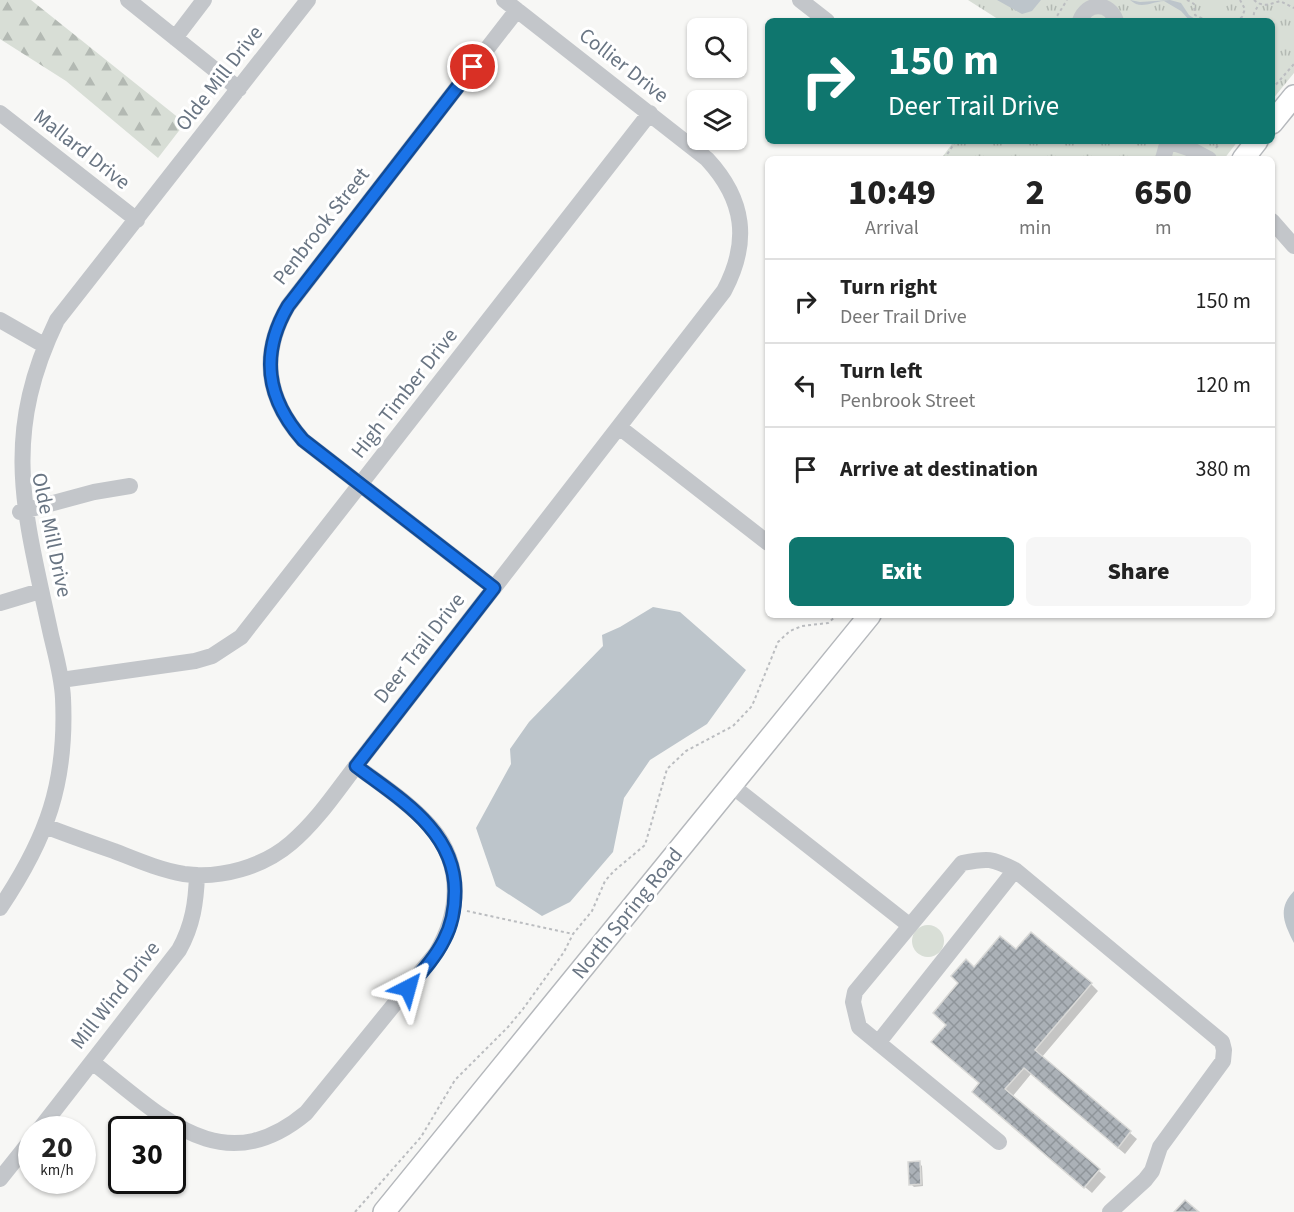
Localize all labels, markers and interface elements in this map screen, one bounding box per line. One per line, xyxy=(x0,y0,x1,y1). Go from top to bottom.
map controls xyxy=(687,18,747,150)
button: search xyxy=(687,18,747,78)
street label: Olde Mill Drive xyxy=(168,19,270,137)
street label: Collier Drive xyxy=(573,20,675,110)
text: 150 m xyxy=(888,31,999,91)
pin xyxy=(447,41,498,92)
icon: right xyxy=(789,42,867,120)
icon: arrive xyxy=(456,50,489,83)
text: Deer Trail Drive xyxy=(888,87,1059,126)
button: layers xyxy=(687,90,747,150)
street label: Mallard Drive xyxy=(27,102,137,196)
street label: Penbrook Street xyxy=(265,161,377,291)
text: 10:49 xyxy=(848,167,936,218)
text: 2 xyxy=(1026,167,1045,218)
text: 650 xyxy=(1134,167,1192,218)
text: Arrival xyxy=(865,214,919,242)
text: min xyxy=(1019,214,1051,242)
text: m xyxy=(1155,214,1171,242)
text: Turn right xyxy=(840,271,937,303)
icon: right xyxy=(789,285,822,318)
text: 150 m xyxy=(1196,285,1251,317)
text: Deer Trail Drive xyxy=(840,303,967,331)
street label: High Timber Drive xyxy=(344,322,464,464)
text: Turn left xyxy=(840,355,922,387)
icon: left xyxy=(789,369,822,402)
text: 120 m xyxy=(1196,369,1251,401)
text: Penbrook Street xyxy=(840,387,975,415)
icon: arrive xyxy=(789,453,822,486)
text: Arrive at destination xyxy=(840,453,1038,485)
text: 380 m xyxy=(1196,453,1251,485)
street label: Olde Mill Drive xyxy=(24,470,80,600)
button: Exit xyxy=(789,537,1014,606)
button: Share xyxy=(1026,537,1251,606)
street label: Deer Trail Drive xyxy=(366,586,472,710)
street label: North Spring Road xyxy=(564,841,690,985)
street label: Mill Wind Drive xyxy=(63,935,167,1055)
position arrow xyxy=(376,956,440,1020)
speed limit sign: 30 xyxy=(108,1116,186,1194)
text: 20 xyxy=(41,1126,73,1169)
text: km/h xyxy=(40,1160,74,1181)

